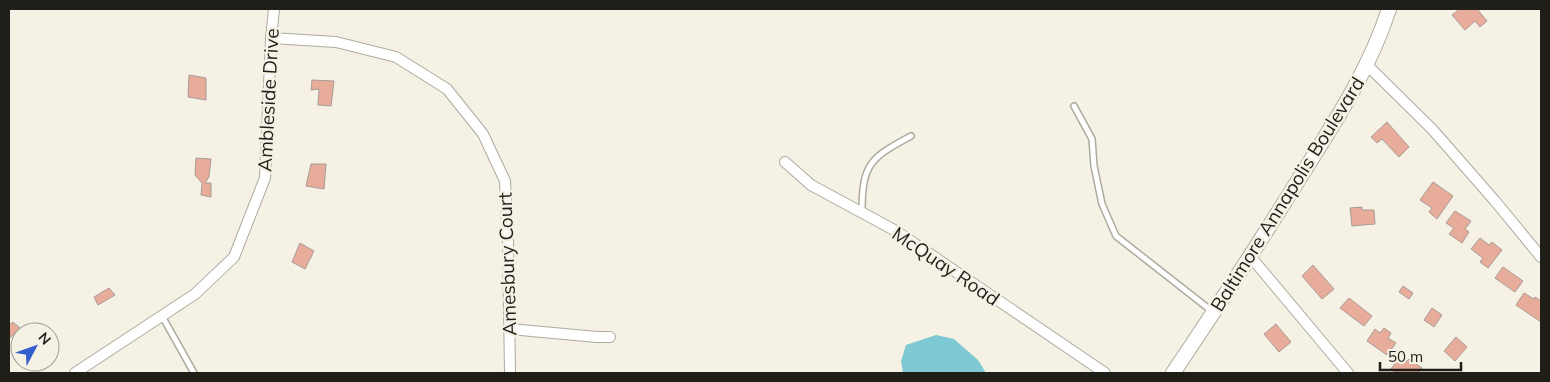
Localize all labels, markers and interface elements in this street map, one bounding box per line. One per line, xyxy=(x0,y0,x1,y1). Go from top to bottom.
street label: Ambleside Drive xyxy=(252,28,284,172)
street label: Baltimore Annapolis Boulevard xyxy=(1205,72,1369,316)
street label: Amesbury Court xyxy=(492,192,521,336)
street label: McQuay Road xyxy=(888,221,1004,311)
north arrow xyxy=(10,322,60,372)
text: N xyxy=(35,329,55,348)
scale bar xyxy=(1380,340,1461,372)
text: 50 m xyxy=(1388,347,1423,366)

